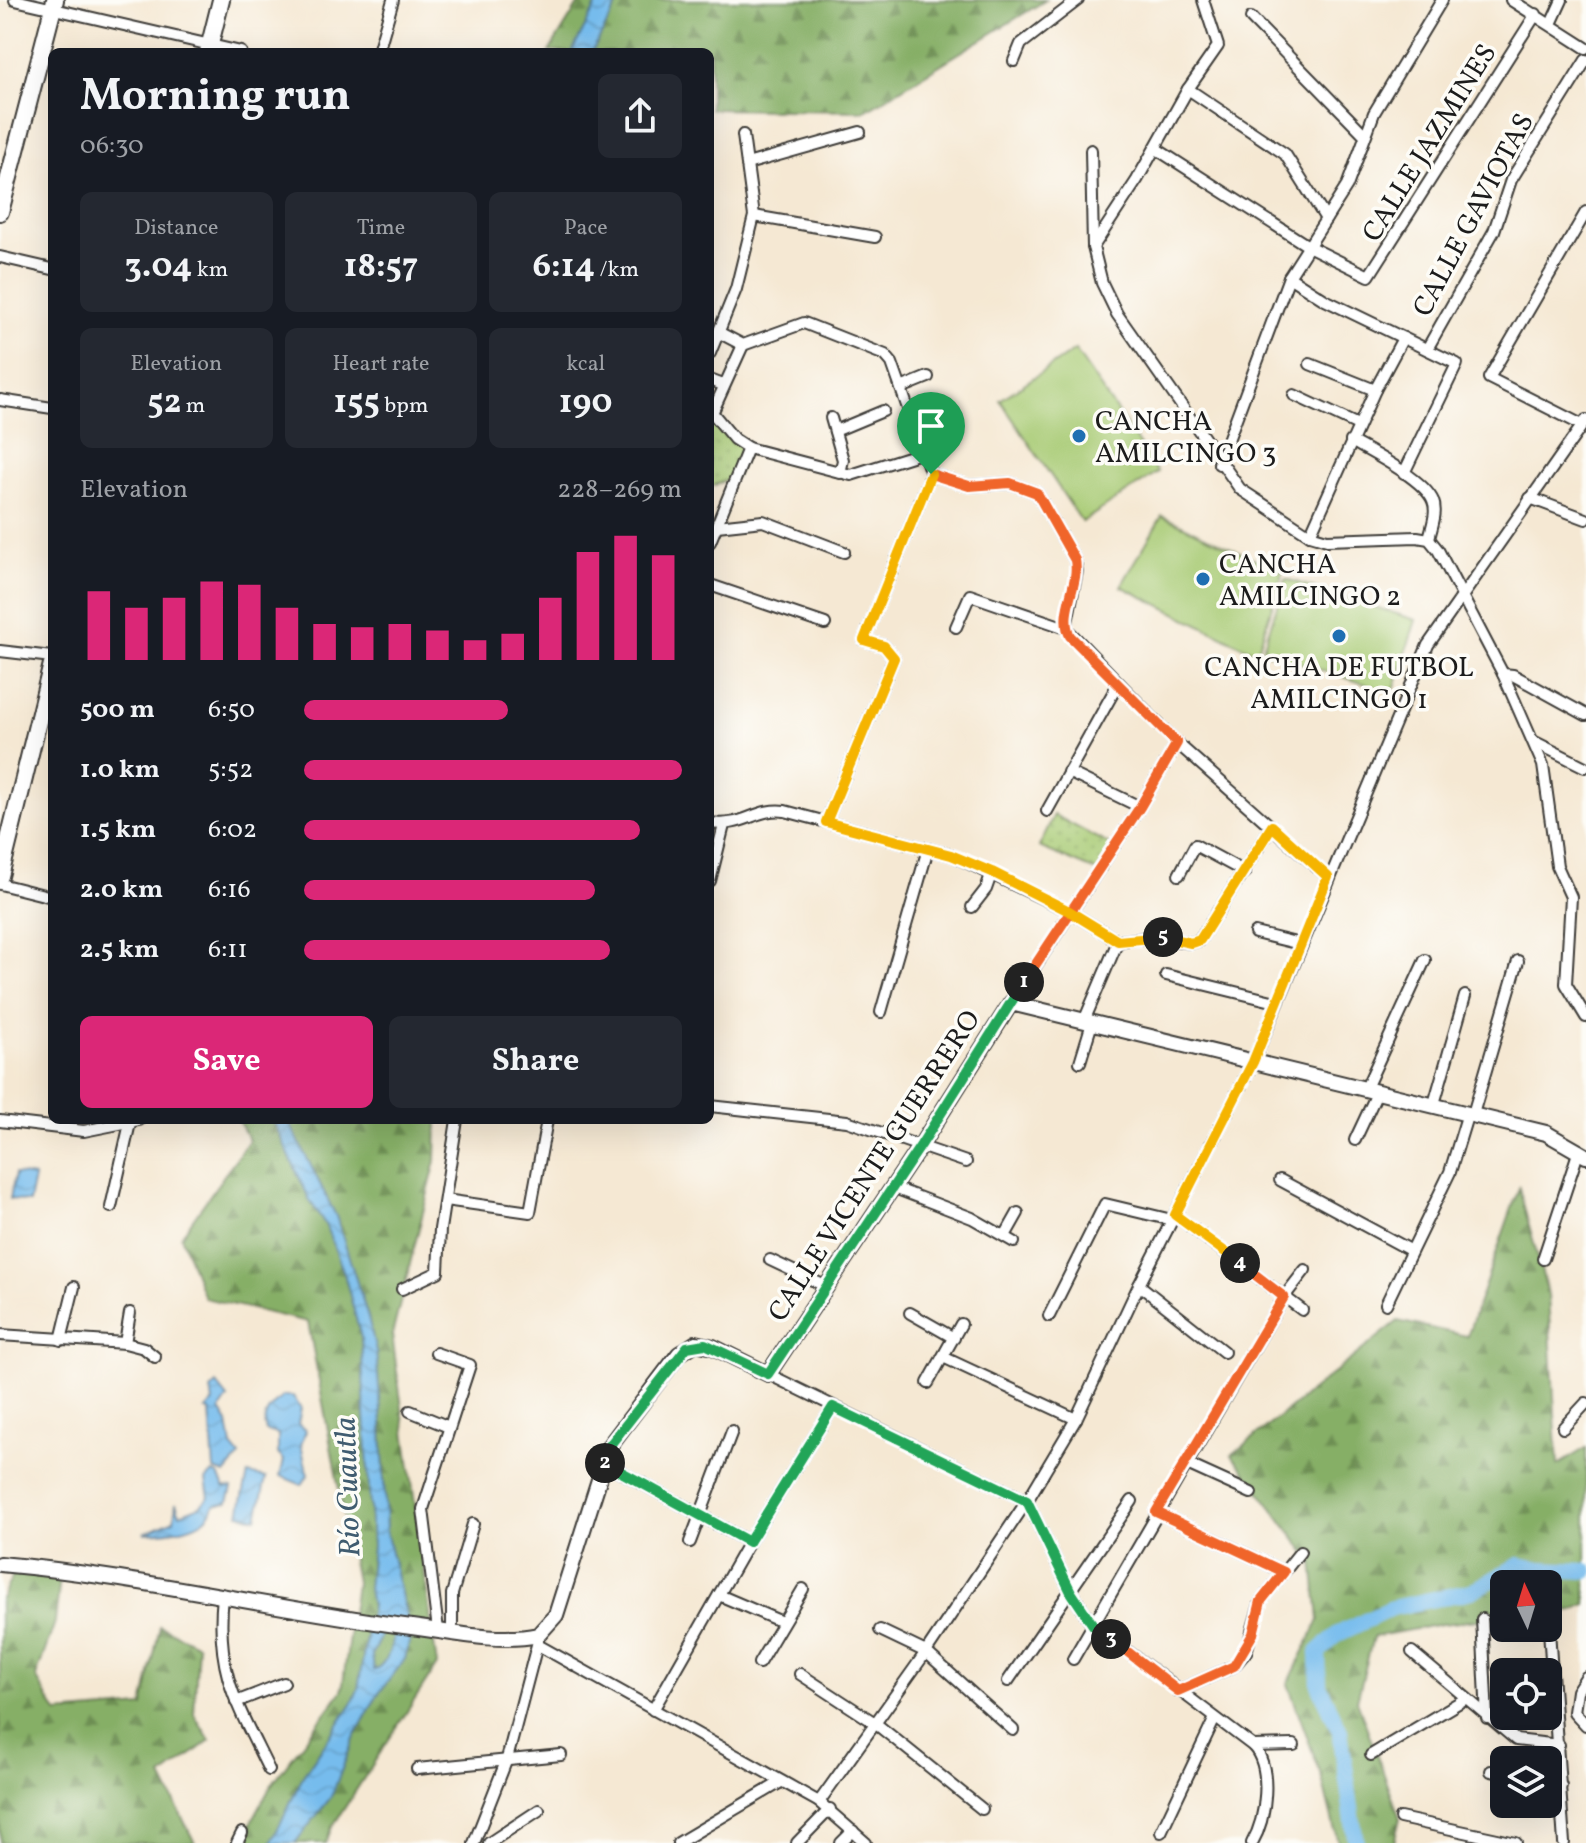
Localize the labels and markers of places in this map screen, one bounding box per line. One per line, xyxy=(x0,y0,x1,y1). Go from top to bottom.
pin xyxy=(897,392,965,474)
place label: CANCHA AMILCINGO 3 xyxy=(1095,403,1276,474)
marker: CANCHA AMILCINGO 3 xyxy=(1070,427,1088,445)
place label: CANCHA AMILCINGO 2 xyxy=(1219,546,1401,617)
marker: CANCHA AMILCINGO 2 xyxy=(1194,570,1212,588)
marker: CANCHA DE FUTBOL AMILCINGO 1 xyxy=(1330,627,1348,645)
place label: CANCHA DE FUTBOL AMILCINGO 1 xyxy=(1204,649,1474,720)
pin: 5 xyxy=(1143,917,1183,957)
pin: 1 xyxy=(1004,962,1044,1002)
pin: 4 xyxy=(1220,1243,1260,1283)
pin: 2 xyxy=(585,1443,625,1483)
pin: 3 xyxy=(1091,1619,1131,1659)

